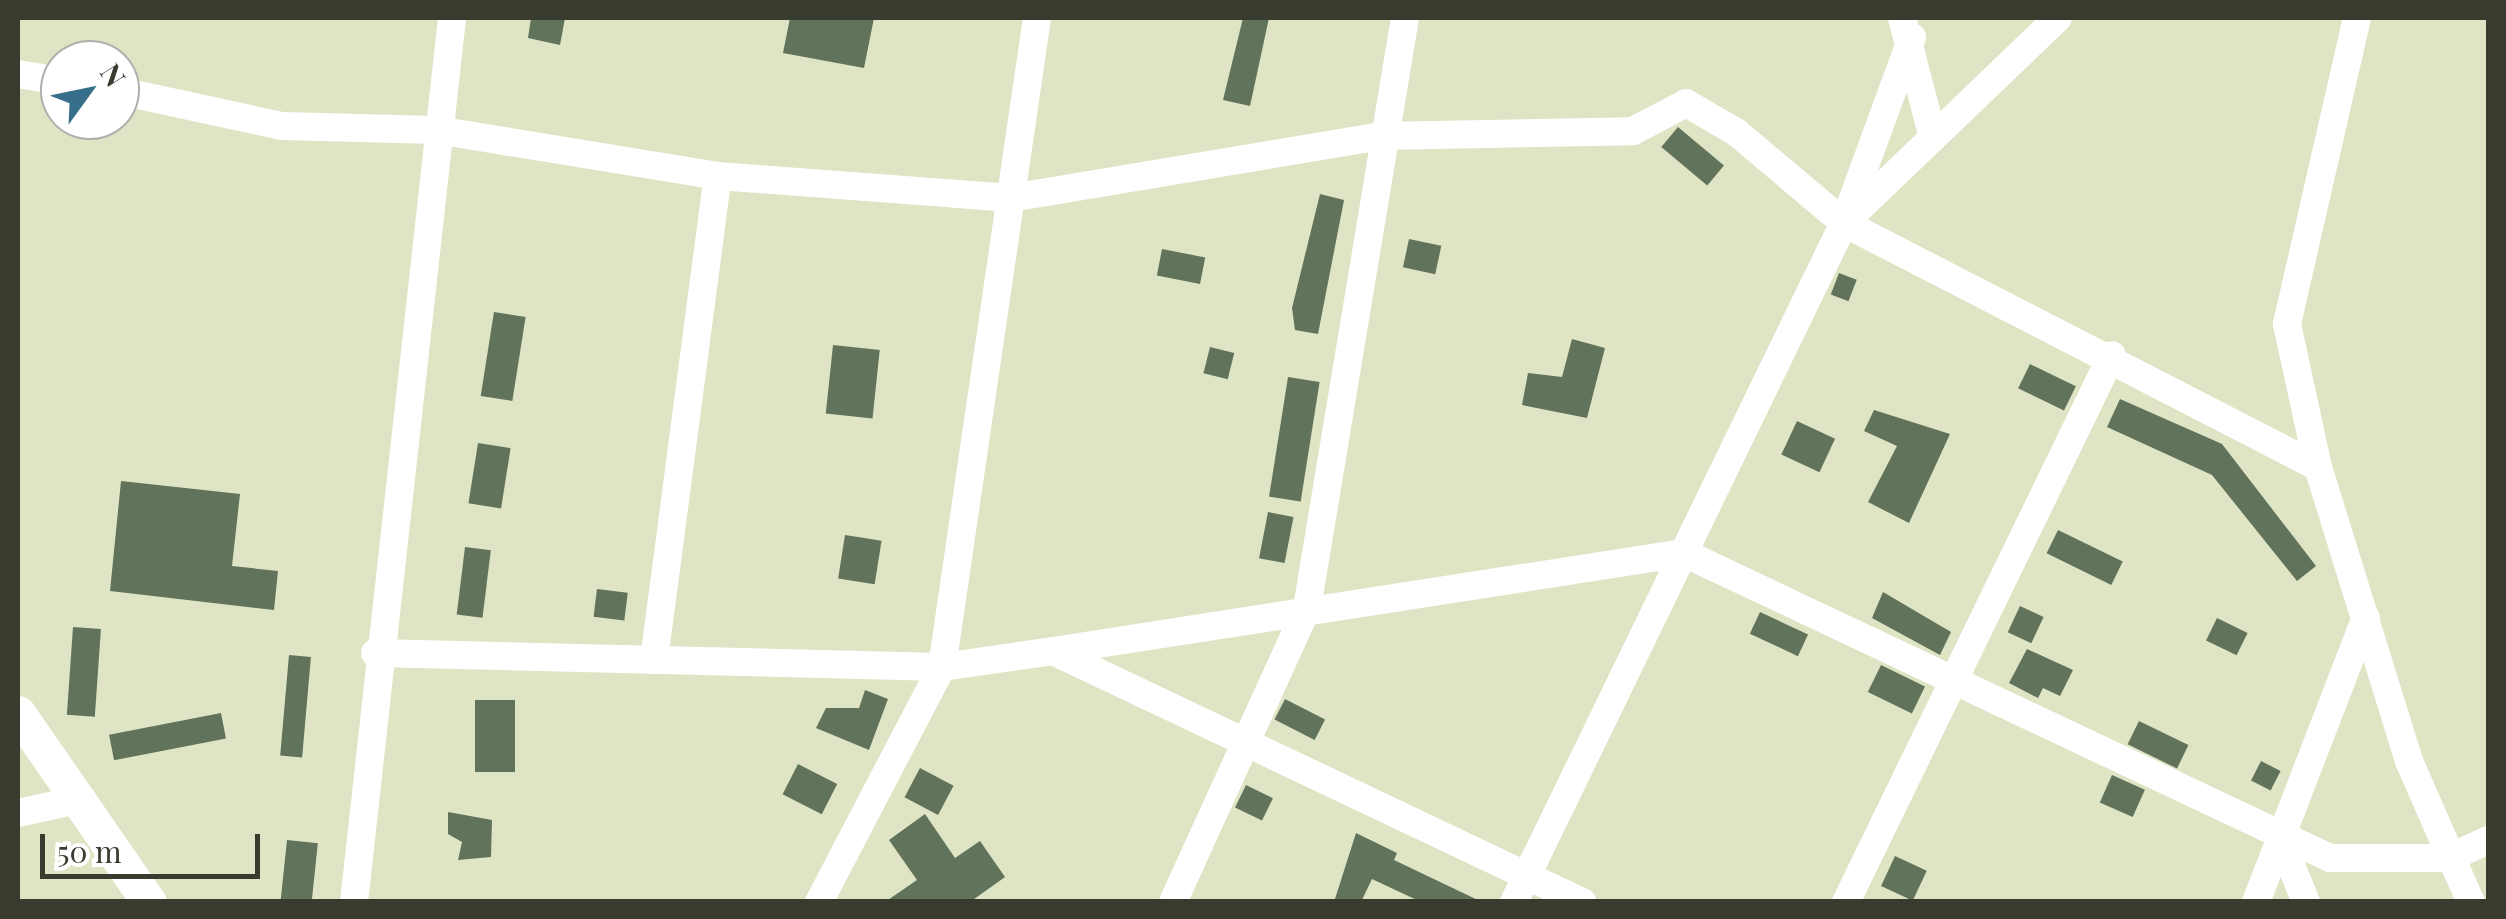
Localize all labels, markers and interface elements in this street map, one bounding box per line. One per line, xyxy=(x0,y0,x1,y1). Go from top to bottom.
north arrow xyxy=(40,40,140,140)
text: N xyxy=(93,56,135,93)
scale bar xyxy=(45,814,265,876)
text: 50 m xyxy=(57,831,122,871)

